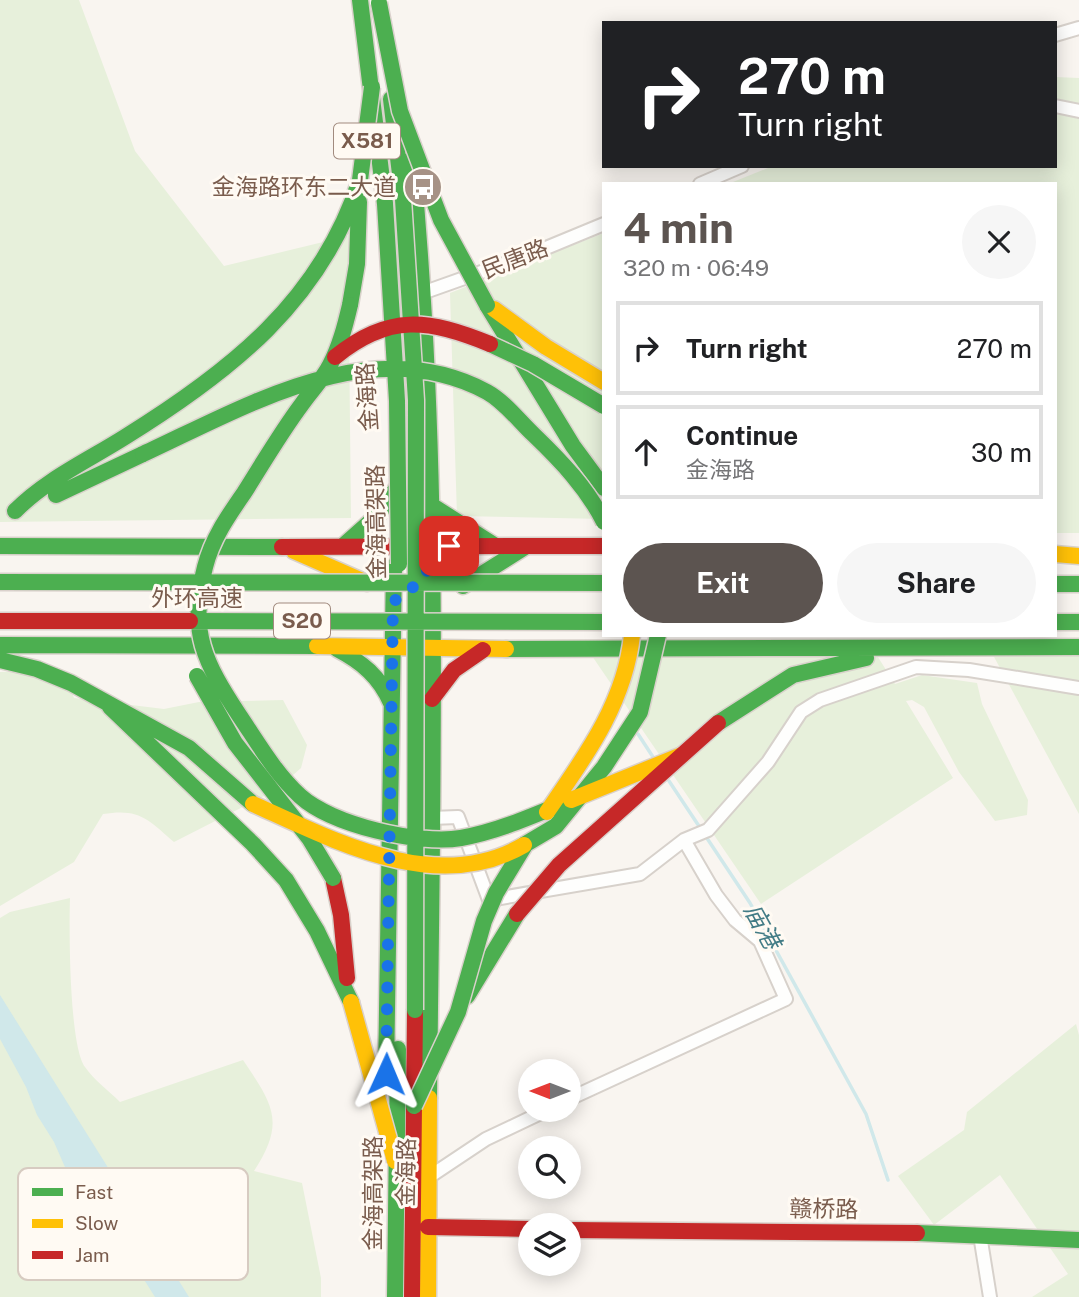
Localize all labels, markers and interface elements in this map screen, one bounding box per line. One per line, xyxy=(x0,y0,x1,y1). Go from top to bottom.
text: 270 m xyxy=(738,47,886,105)
icon: right xyxy=(623,49,714,140)
text: Turn right xyxy=(738,106,883,143)
road number: X581 xyxy=(334,124,400,158)
bus stop icon: 金海路环东二大道 xyxy=(402,166,444,208)
place label: 金海路环东二大道 xyxy=(212,173,396,200)
text: 4 min xyxy=(623,203,734,252)
button: close xyxy=(962,205,1036,279)
street label: 民唐路 xyxy=(478,234,552,284)
text: 320 m · 06:49 xyxy=(623,254,769,281)
icon: right xyxy=(627,329,665,367)
text: Turn right xyxy=(686,333,808,364)
text: 270 m xyxy=(957,333,1032,364)
street label: 金海路 xyxy=(351,362,382,432)
text: Continue xyxy=(686,420,798,451)
icon: ahead xyxy=(627,433,665,471)
text: 30 m xyxy=(971,437,1032,468)
text: 金海路 xyxy=(686,456,755,483)
street label: 金海高架路 xyxy=(361,464,390,580)
pin xyxy=(419,516,479,576)
icon: arrive xyxy=(430,527,468,565)
button: Exit xyxy=(623,543,823,623)
button: Share xyxy=(837,543,1036,623)
street label: 外环高速 xyxy=(151,584,243,611)
road number: S20 xyxy=(274,604,330,638)
water label: 庙港 xyxy=(739,898,788,956)
position arrow xyxy=(349,1037,423,1111)
north arrow xyxy=(518,1059,581,1122)
map controls xyxy=(518,1059,581,1276)
street label: 金海高架路 xyxy=(359,1136,386,1251)
button: search xyxy=(518,1136,581,1199)
street label: 金海路 xyxy=(391,1137,420,1207)
legend xyxy=(18,1168,248,1280)
text: Fast xyxy=(75,1181,113,1203)
street label: 赣桥路 xyxy=(789,1194,859,1223)
text: Slow xyxy=(75,1212,119,1234)
button: layers xyxy=(518,1213,581,1276)
text: Jam xyxy=(75,1244,109,1266)

